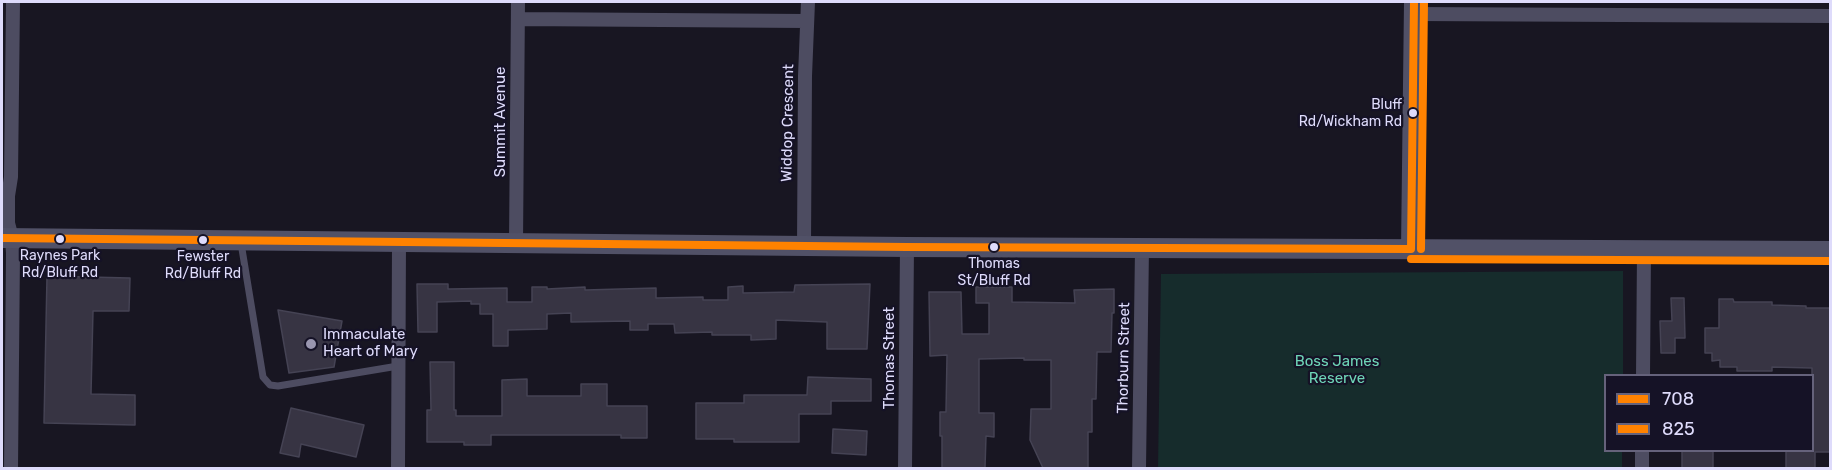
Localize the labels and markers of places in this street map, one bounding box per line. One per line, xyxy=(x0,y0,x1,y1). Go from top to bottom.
place label: Bluff Rd/Wickham Rd xyxy=(1299,97,1402,130)
marker: Bluff Rd/Wickham Rd xyxy=(1407,107,1419,119)
marker: Raynes Park Rd/Bluff Rd xyxy=(54,233,66,245)
marker: Fewster Rd/Bluff Rd xyxy=(197,234,209,246)
marker: Thomas St/Bluff Rd xyxy=(988,241,1000,253)
place label: Raynes Park Rd/Bluff Rd xyxy=(20,248,100,280)
place label: Fewster Rd/Bluff Rd xyxy=(165,249,241,282)
place label: Thomas St/Bluff Rd xyxy=(957,256,1031,288)
place label: Immaculate Heart of Mary xyxy=(323,326,418,361)
marker: Immaculate Heart of Mary xyxy=(304,337,318,351)

